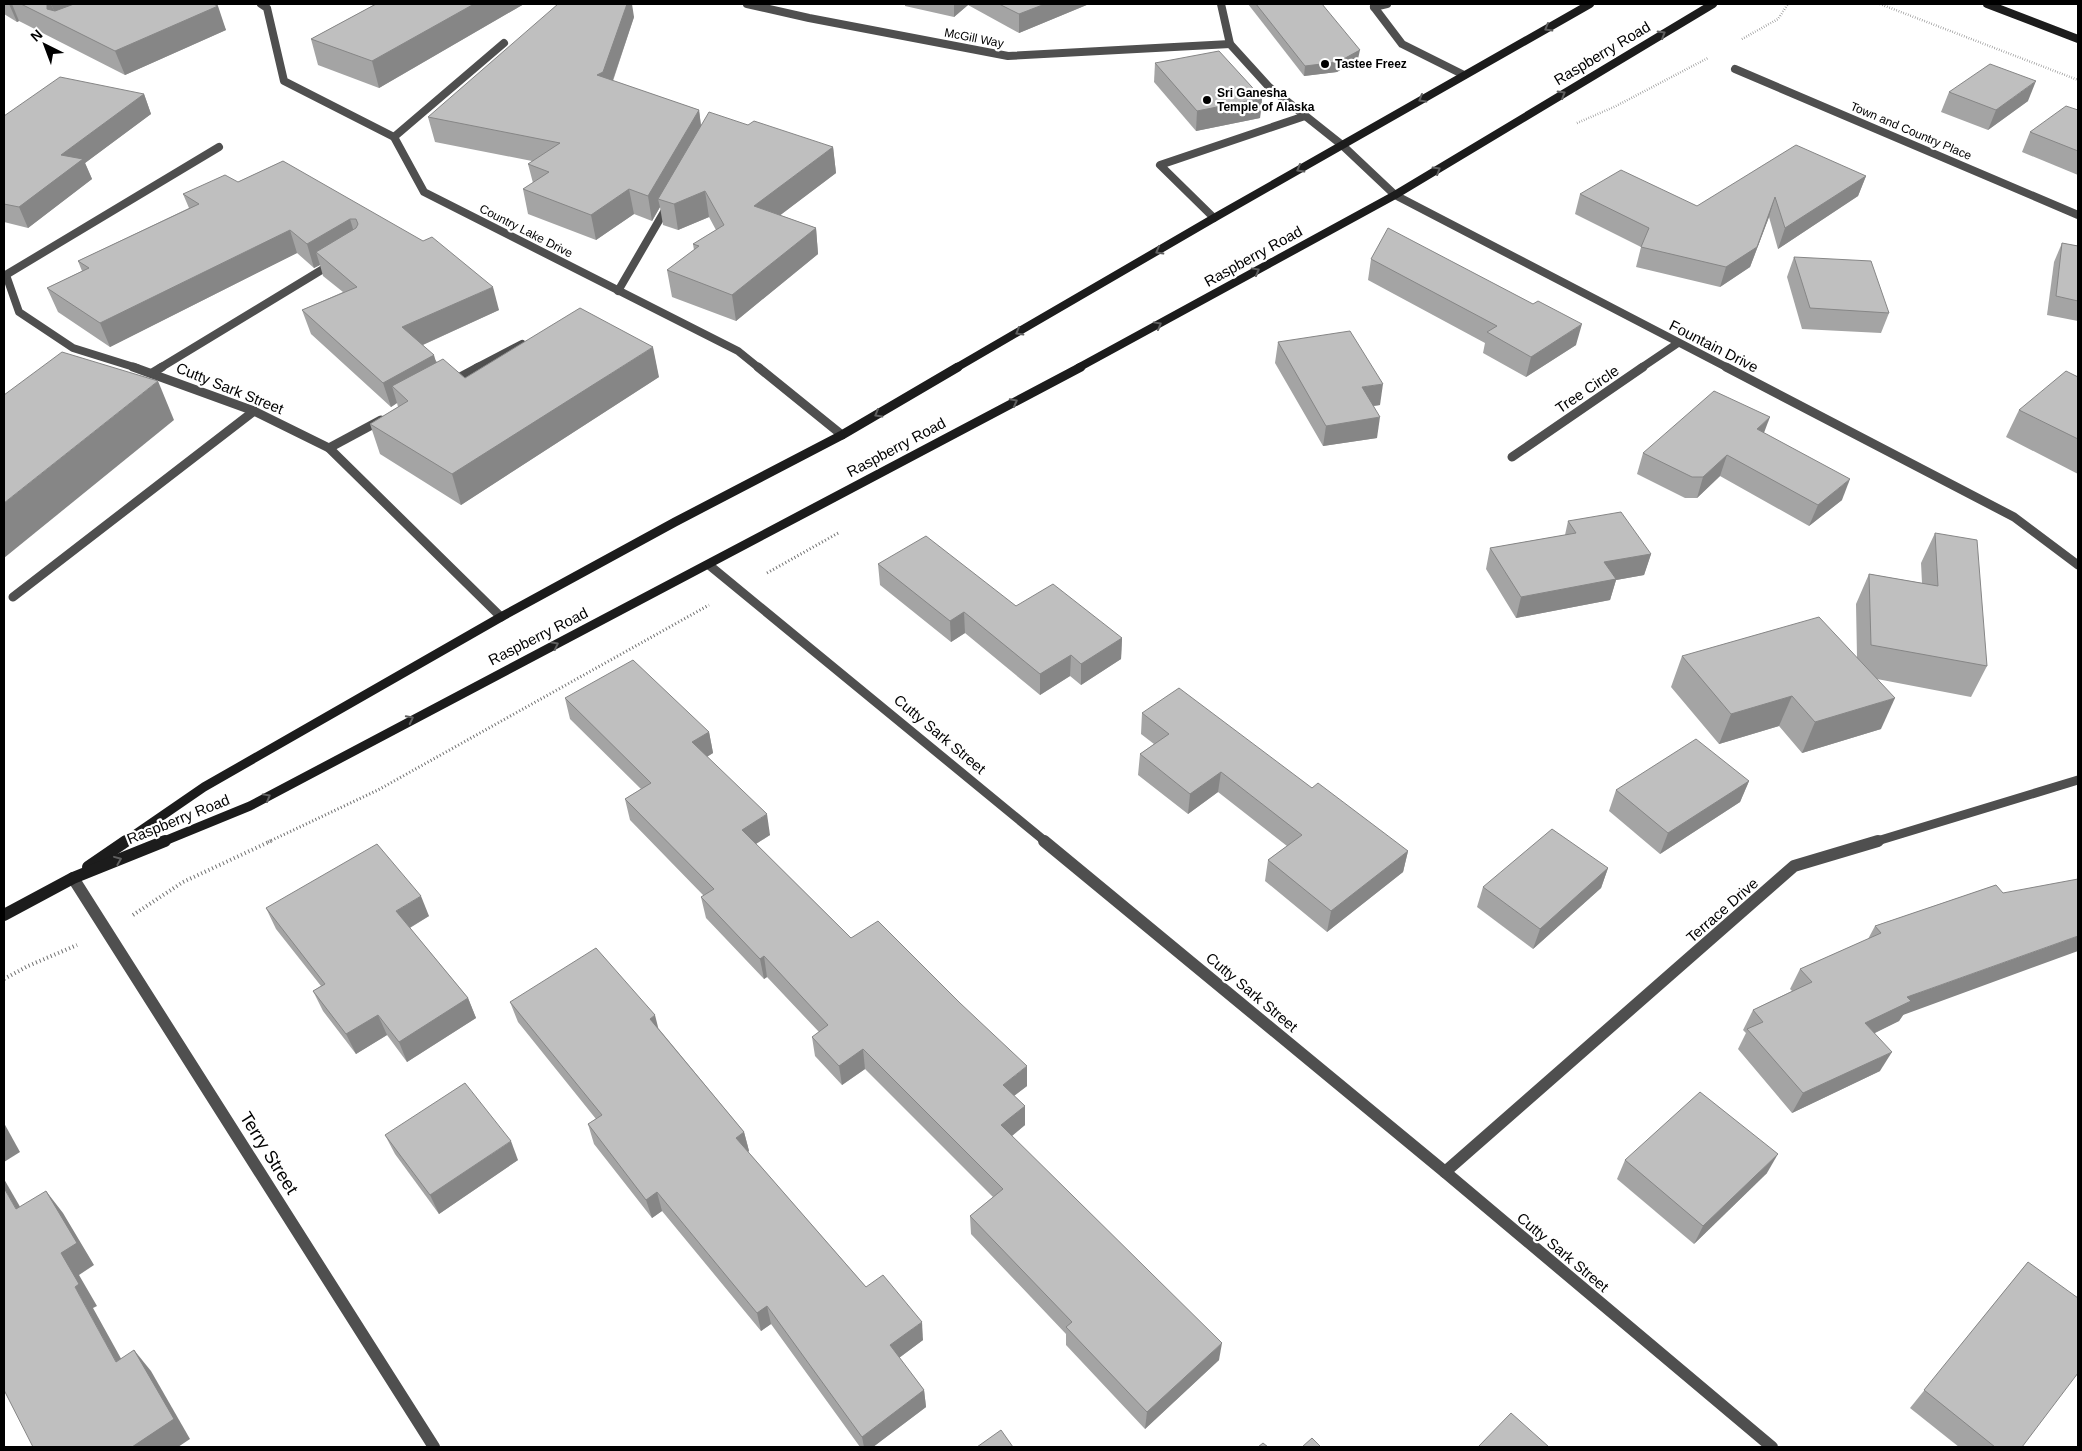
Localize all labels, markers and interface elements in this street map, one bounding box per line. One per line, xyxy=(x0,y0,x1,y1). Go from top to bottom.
street label: Raspberry Road xyxy=(1551,18,1653,88)
north arrow xyxy=(20,20,70,70)
one-way arrow xyxy=(1544,21,1553,31)
street label: McGill Way xyxy=(943,25,1005,51)
text: N xyxy=(27,26,45,45)
one-way arrow xyxy=(1657,31,1666,41)
place label: Tastee Freez xyxy=(1335,57,1407,71)
marker: Tastee Freez xyxy=(1319,58,1331,70)
place label: Sri Ganesha Temple of Alaska xyxy=(1217,86,1315,114)
one-way arrow xyxy=(1557,91,1566,101)
one-way arrow xyxy=(1418,93,1427,103)
marker: Sri Ganesha Temple of Alaska xyxy=(1201,94,1213,106)
street label: Town and Country Place xyxy=(1848,99,1974,163)
one-way arrow xyxy=(1296,163,1305,173)
one-way arrow xyxy=(1431,166,1440,176)
street label: Country Lake Drive xyxy=(477,201,575,261)
street label: Raspberry Road xyxy=(1201,222,1305,290)
one-way arrow xyxy=(1155,244,1164,254)
one-way arrow xyxy=(1251,267,1260,277)
street label: Fountain Drive xyxy=(1667,316,1761,376)
one-way arrow xyxy=(1152,322,1161,332)
one-way arrow xyxy=(1015,326,1024,336)
street label: Cutty Sark Street xyxy=(174,359,287,418)
street label: Tree Circle xyxy=(1552,362,1622,416)
one-way arrow xyxy=(1009,398,1018,408)
one-way arrow xyxy=(875,408,884,418)
street label: Raspberry Road xyxy=(844,414,948,480)
street label: Raspberry Road xyxy=(485,604,591,668)
one-way arrow xyxy=(549,641,558,651)
street label: Cutty Sark Street xyxy=(891,691,990,778)
one-way arrow xyxy=(405,715,414,725)
street label: Raspberry Road xyxy=(124,791,232,847)
one-way arrow xyxy=(262,793,271,803)
one-way arrow xyxy=(113,855,122,866)
street label: Terrace Drive xyxy=(1683,874,1761,946)
street label: Cutty Sark Street xyxy=(1203,949,1302,1036)
street label: Terry Street xyxy=(236,1108,302,1198)
street label: Cutty Sark Street xyxy=(1514,1209,1613,1296)

